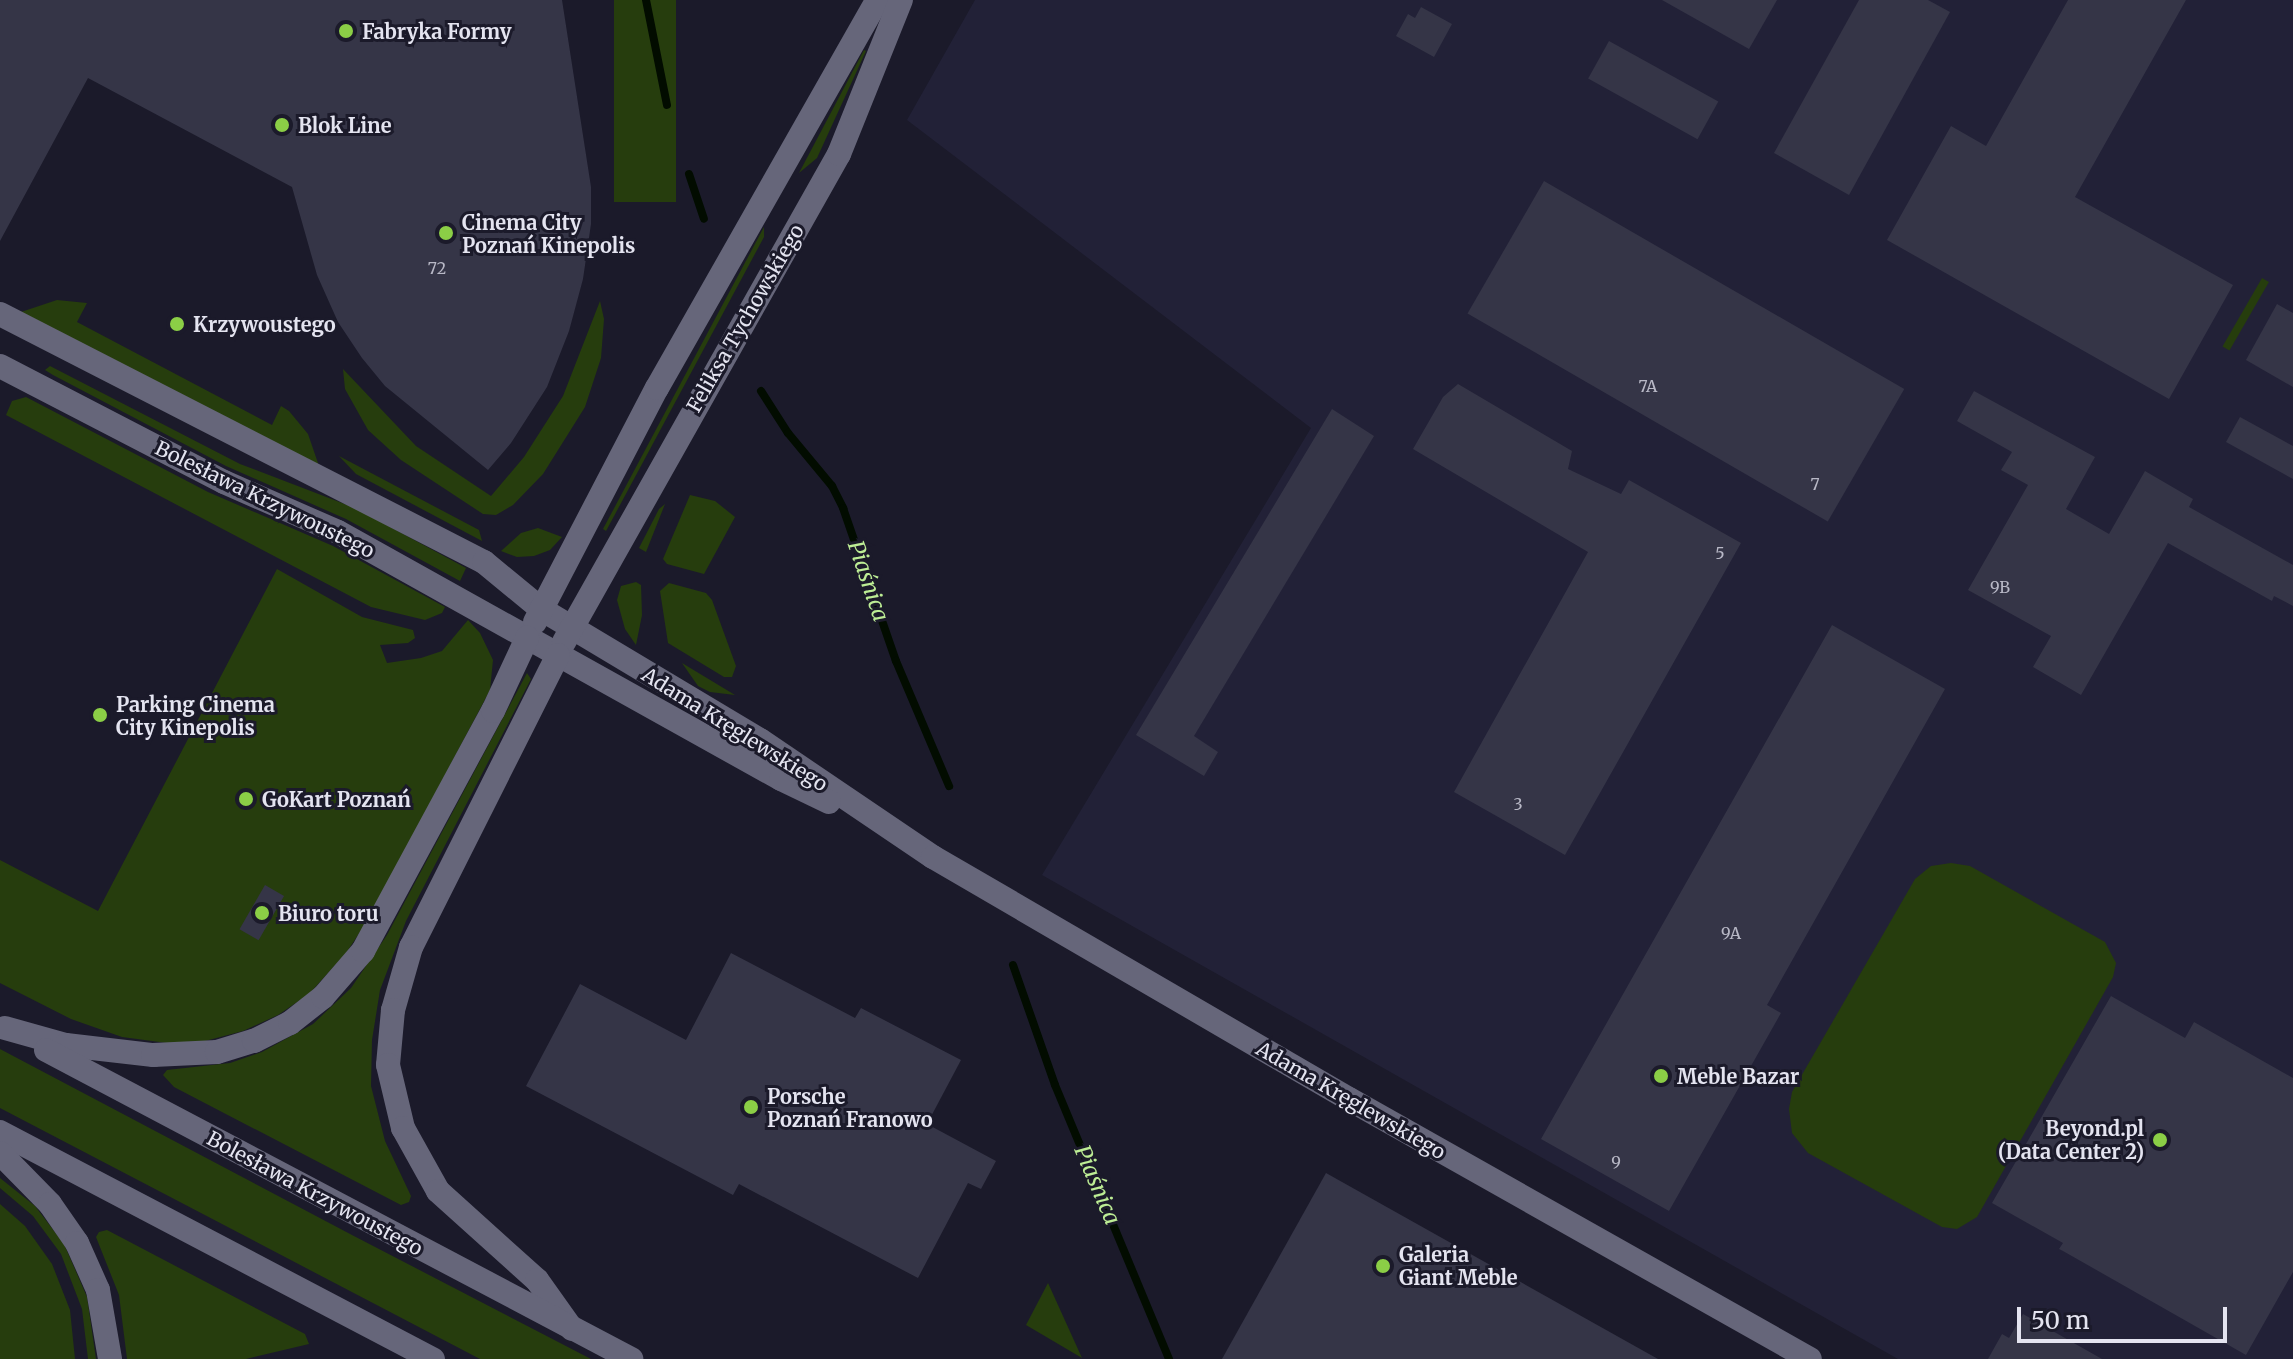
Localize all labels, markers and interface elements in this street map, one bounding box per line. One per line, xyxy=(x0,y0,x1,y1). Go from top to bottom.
place label: Fabryka Formy xyxy=(362,19,512,43)
marker: Fabryka Formy xyxy=(337,22,355,40)
place label: Blok Line xyxy=(298,113,392,137)
marker: Blok Line xyxy=(273,116,291,134)
place label: Cinema City Poznań Kinepolis xyxy=(462,210,635,257)
street label: Feliksa Tychowskiego xyxy=(681,220,809,416)
marker: Cinema City Poznań Kinepolis xyxy=(437,224,455,242)
house number: 72 xyxy=(428,258,446,278)
place label: Krzywoustego xyxy=(193,312,336,336)
marker: Krzywoustego xyxy=(168,315,186,333)
house number: 7A xyxy=(1639,376,1657,396)
street label: Bolesława Krzywoustego xyxy=(152,435,378,563)
house number: 7 xyxy=(1810,474,1820,494)
water label: Piaśnica xyxy=(842,537,894,625)
house number: 5 xyxy=(1715,543,1725,563)
house number: 9B xyxy=(1990,577,2010,597)
street label: Adama Kręglewskiego xyxy=(638,662,832,796)
place label: Parking Cinema City Kinepolis xyxy=(116,692,275,739)
marker: Parking Cinema City Kinepolis xyxy=(91,706,109,724)
place label: GoKart Poznań xyxy=(262,787,411,811)
marker: GoKart Poznań xyxy=(237,790,255,808)
house number: 3 xyxy=(1513,794,1523,814)
place label: Biuro toru xyxy=(278,901,378,925)
marker: Biuro toru xyxy=(253,904,271,922)
house number: 9A xyxy=(1721,923,1741,943)
street label: Adama Kręglewskiego xyxy=(1252,1036,1450,1164)
place label: Meble Bazar xyxy=(1677,1064,1799,1088)
marker: Meble Bazar xyxy=(1652,1067,1670,1085)
place label: Porsche Poznań Franowo xyxy=(767,1084,933,1131)
marker: Porsche Poznań Franowo xyxy=(742,1098,760,1116)
place label: Beyond.pl (Data Center 2) xyxy=(1998,1116,2144,1163)
street label: Bolesława Krzywoustego xyxy=(203,1126,427,1260)
marker: Beyond.pl (Data Center 2) xyxy=(2151,1131,2169,1149)
water label: Piaśnica xyxy=(1069,1141,1125,1229)
house number: 9 xyxy=(1611,1152,1621,1172)
place label: Galeria Giant Meble xyxy=(1399,1242,1518,1289)
marker: Galeria Giant Meble xyxy=(1374,1257,1392,1275)
scale bar xyxy=(2021,1291,2231,1341)
text: 50 m xyxy=(2031,1305,2090,1336)

